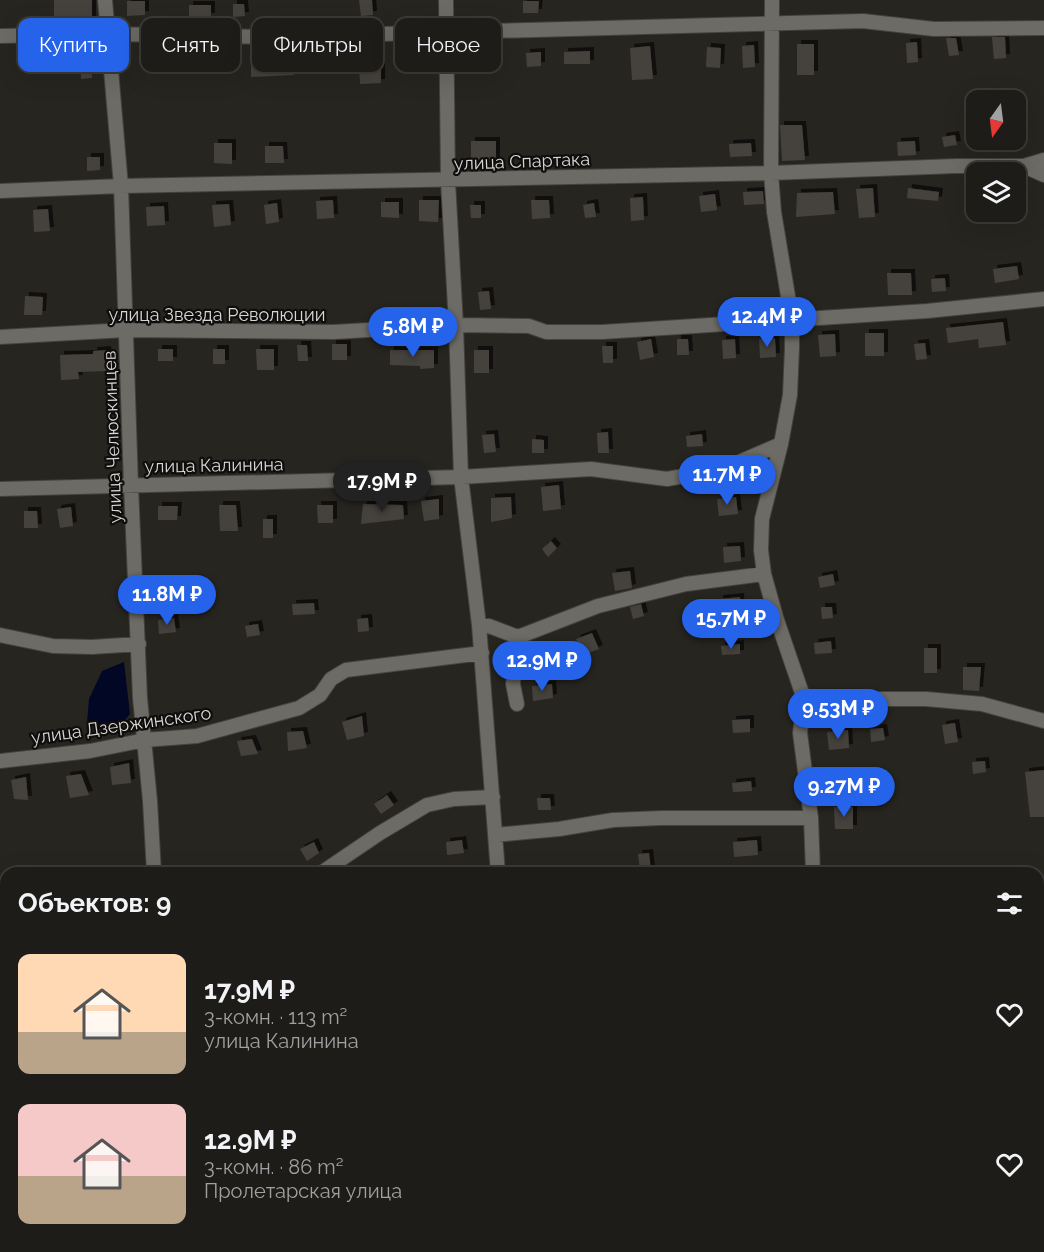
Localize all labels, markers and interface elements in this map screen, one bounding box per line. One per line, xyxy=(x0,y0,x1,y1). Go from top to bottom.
chip: Купить xyxy=(18,18,129,72)
chip: Снять xyxy=(141,18,240,72)
chip: Фильтры xyxy=(252,18,383,72)
chip: Новое xyxy=(395,18,501,72)
north arrow xyxy=(966,90,1026,150)
map controls xyxy=(966,90,1026,222)
street label: улица Спартака xyxy=(453,148,591,174)
button: layers xyxy=(966,162,1026,222)
pin: 12.4M ₽ xyxy=(712,297,822,348)
street label: улица Звезда Революции xyxy=(109,304,325,325)
text: 12.4M ₽ xyxy=(732,304,802,328)
pin: 5.8M ₽ xyxy=(364,307,462,358)
text: 5.8M ₽ xyxy=(382,314,444,338)
street label: улица Челюскинцев xyxy=(98,350,126,524)
street label: улица Калинина xyxy=(144,453,284,477)
pin: 11.7M ₽ xyxy=(672,455,782,506)
pin: 17.9M ₽ xyxy=(327,462,437,513)
text: 11.7M ₽ xyxy=(693,462,761,486)
text: 17.9M ₽ xyxy=(347,469,417,493)
pin: 11.8M ₽ xyxy=(112,575,222,626)
text: 11.8M ₽ xyxy=(132,582,202,606)
pin: 15.7M ₽ xyxy=(676,599,786,650)
text: 15.7M ₽ xyxy=(696,606,766,630)
pin: 12.9M ₽ xyxy=(487,641,597,692)
text: 12.9M ₽ xyxy=(506,648,578,672)
pin: 9.53M ₽ xyxy=(783,689,893,740)
text: 9.53M ₽ xyxy=(802,696,874,720)
street label: улица Дзержинского xyxy=(30,702,213,748)
pin: 9.27M ₽ xyxy=(789,767,899,818)
text: 9.27M ₽ xyxy=(808,774,880,798)
icon: filters xyxy=(993,887,1026,920)
text: Объектов: 9 xyxy=(18,888,171,918)
text: 17.9M ₽ xyxy=(204,975,295,1005)
icon: home xyxy=(66,978,138,1050)
icon: heart xyxy=(993,998,1026,1031)
text: 3-комн. · 113 m² xyxy=(204,1005,347,1029)
text: улица Калинина xyxy=(204,1029,359,1053)
text: 12.9M ₽ xyxy=(204,1125,297,1155)
icon: home xyxy=(66,1128,138,1200)
icon: heart xyxy=(993,1148,1026,1181)
text: 3-комн. · 86 m² xyxy=(204,1155,343,1179)
text: Пролетарская улица xyxy=(204,1179,402,1203)

